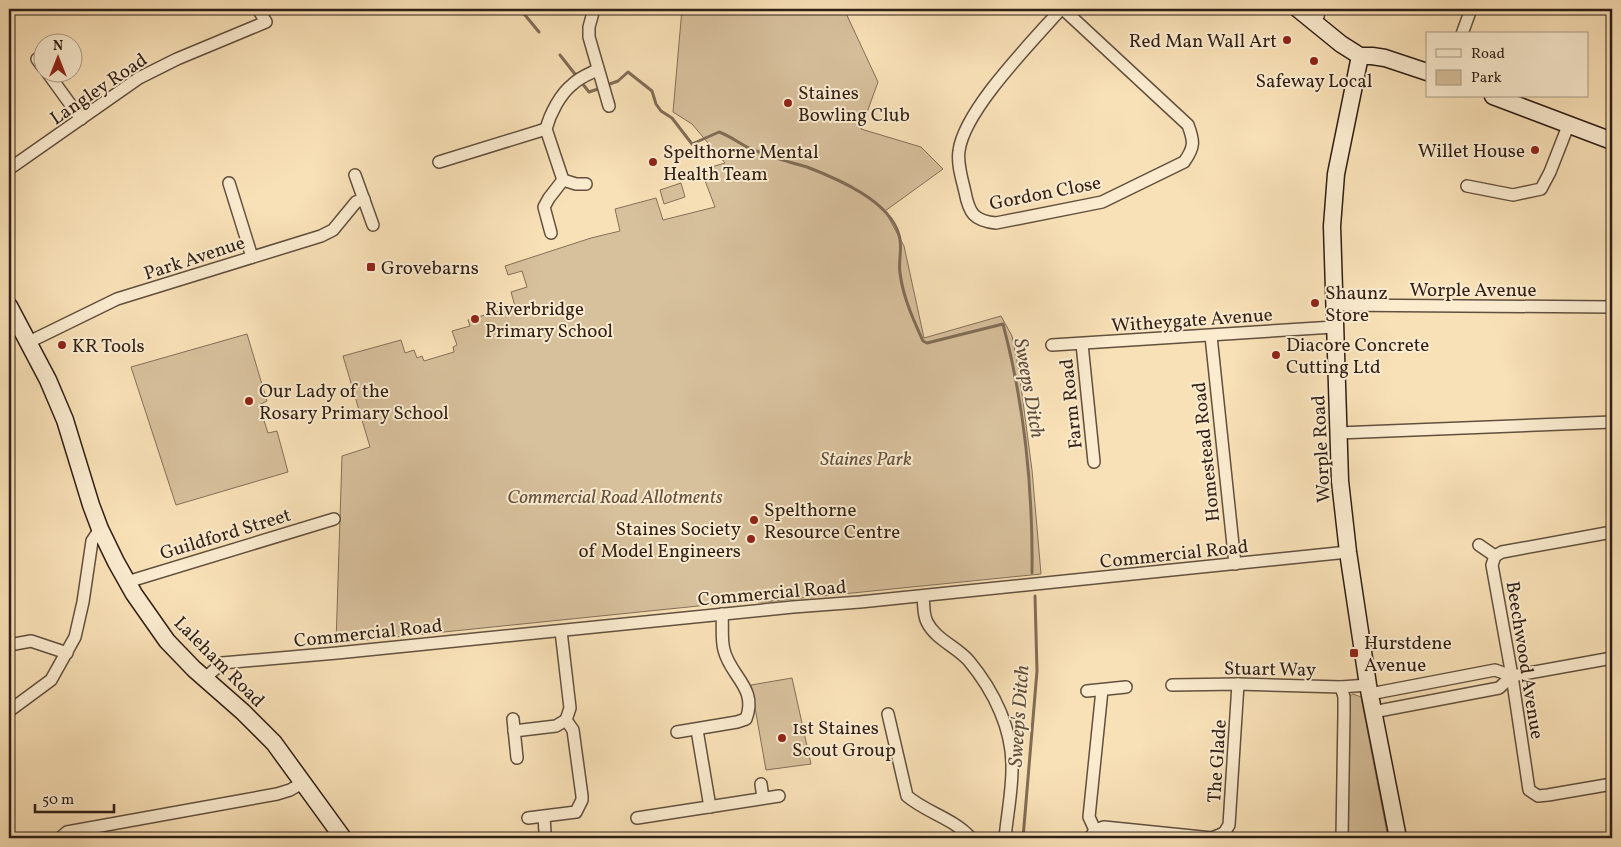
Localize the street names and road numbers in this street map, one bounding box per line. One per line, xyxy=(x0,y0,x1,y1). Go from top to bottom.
street label: Langley Road xyxy=(45,48,153,132)
street label: Gordon Close xyxy=(987,170,1103,218)
street label: Park Avenue xyxy=(141,230,248,287)
street label: Worple Avenue xyxy=(1410,278,1536,304)
street label: Witheygate Avenue xyxy=(1111,302,1274,340)
street label: Farm Road xyxy=(1054,357,1090,450)
street label: Homestead Road xyxy=(1187,380,1227,523)
street label: Worple Road xyxy=(1306,394,1338,503)
street label: Guildford Street xyxy=(157,503,295,567)
street label: Commercial Road xyxy=(1099,534,1250,576)
street label: Commercial Road xyxy=(697,575,848,613)
street label: Beechwood Avenue xyxy=(1499,579,1549,741)
street label: Laleham Road xyxy=(167,611,270,714)
street label: Commercial Road xyxy=(293,613,444,655)
street label: Stuart Way xyxy=(1224,656,1316,684)
street label: The Glade xyxy=(1202,719,1234,804)

